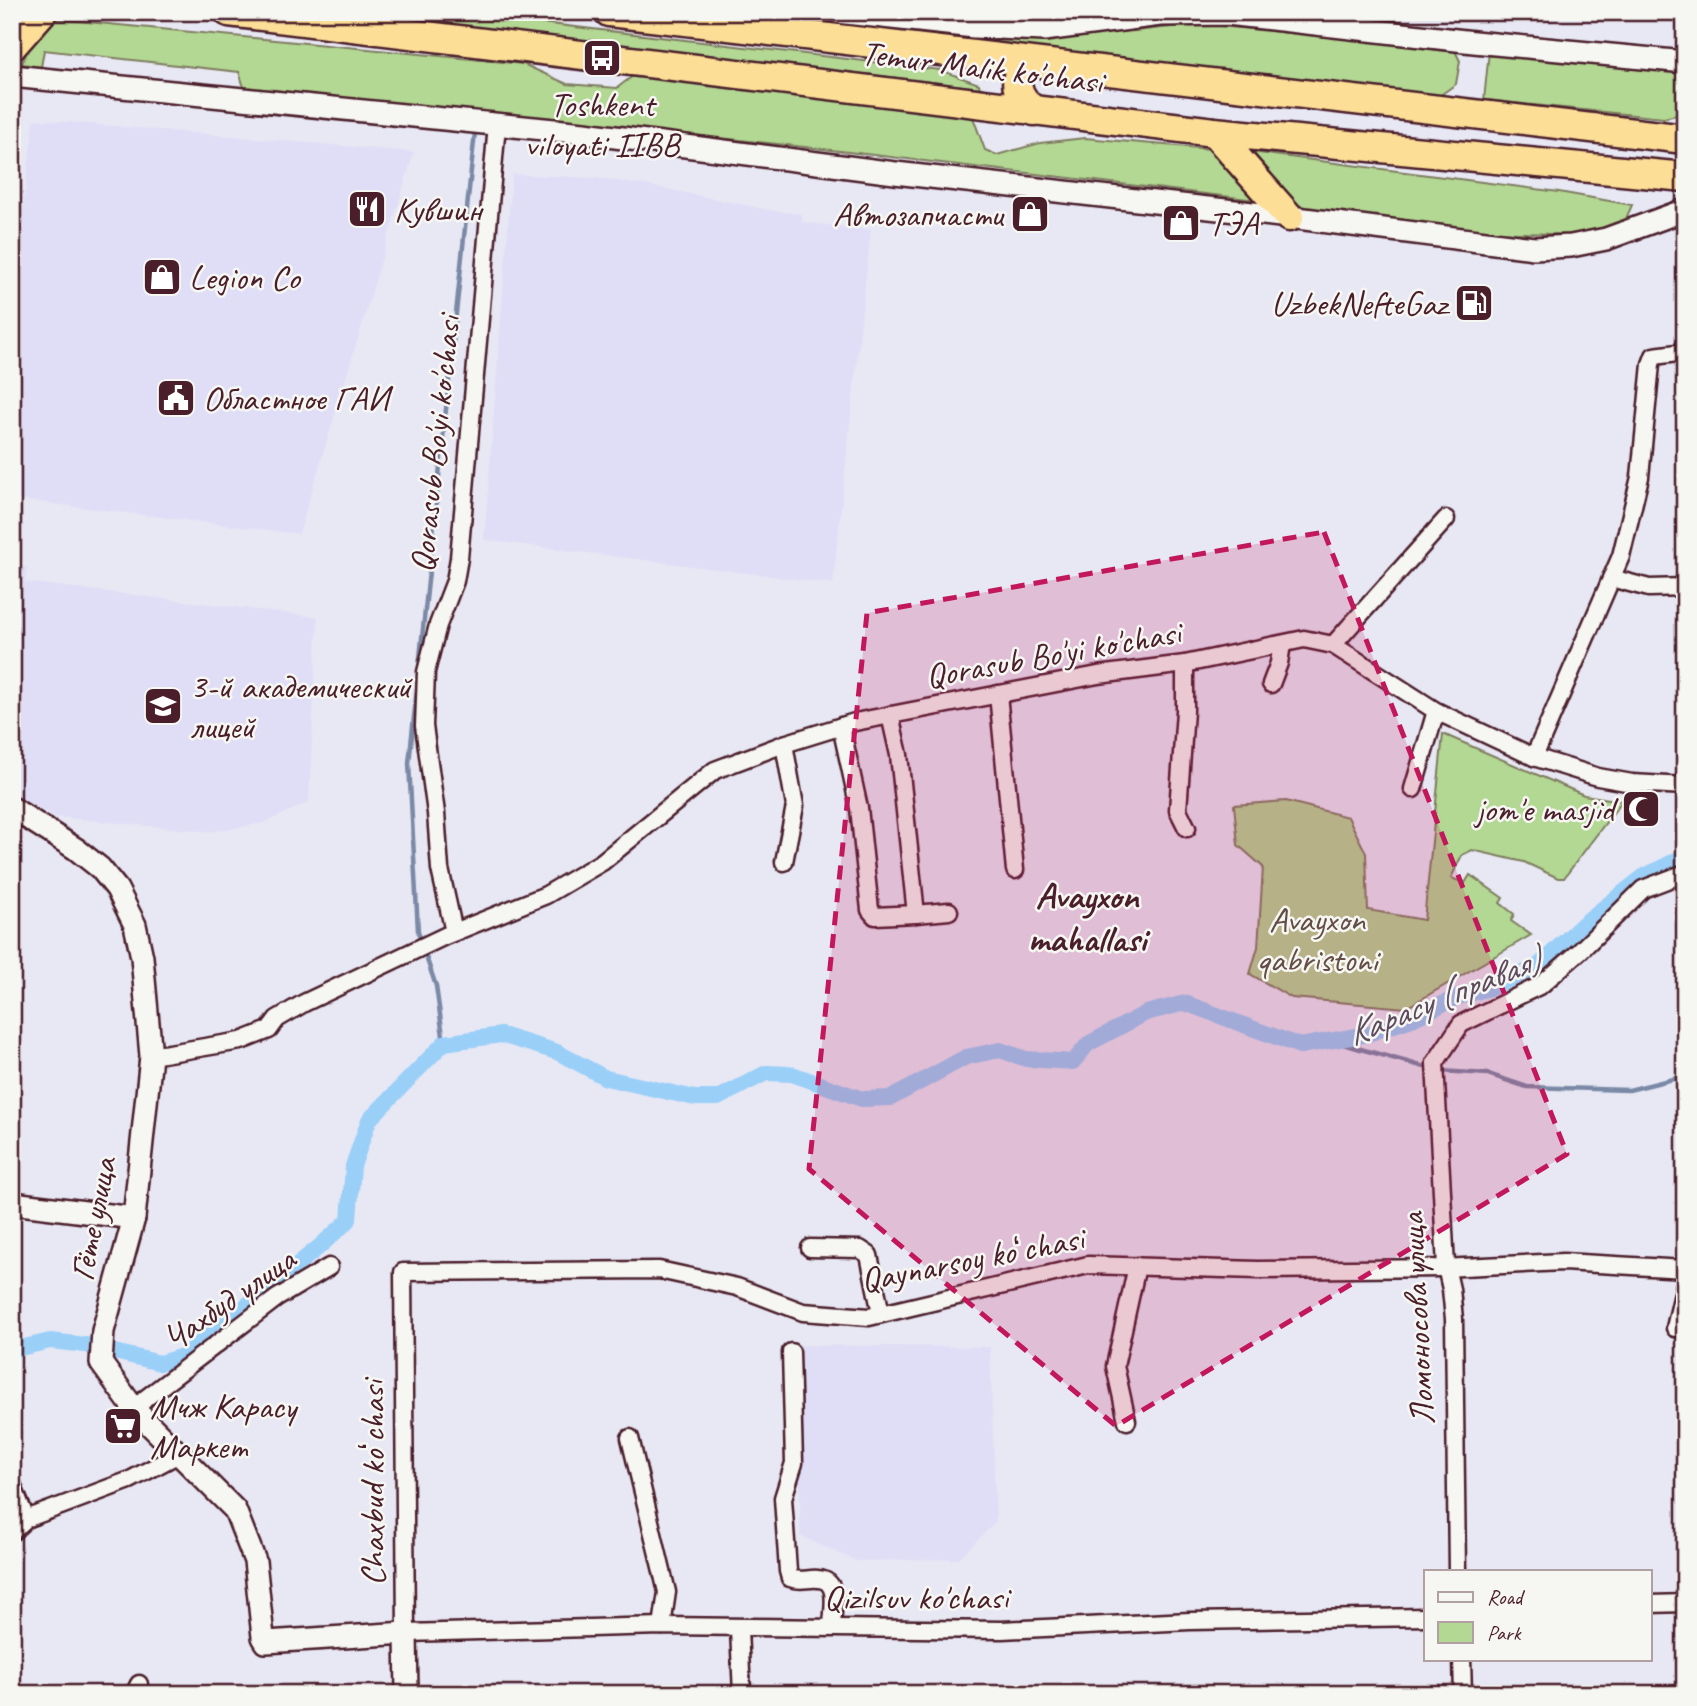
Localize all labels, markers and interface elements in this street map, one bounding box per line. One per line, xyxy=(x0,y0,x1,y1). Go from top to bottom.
street label: Temur Malik ko'chasi xyxy=(859,30,1109,105)
bus stop icon: Toshkent viloyati IIBB xyxy=(581,37,623,79)
place label: Toshkent viloyati IIBB xyxy=(525,82,682,167)
place label: Кувшин xyxy=(394,187,484,232)
restaurant icon: Кувшин xyxy=(346,188,388,230)
place label: Автозапчасти xyxy=(833,192,1005,237)
shop icon: Автозапчасти xyxy=(1009,193,1051,235)
place label: ТЭА xyxy=(1208,201,1260,246)
shop icon: ТЭА xyxy=(1160,202,1202,244)
place label: Legion Co xyxy=(189,255,301,300)
shop icon: Legion Co xyxy=(141,256,183,298)
place label: UzbekNefteGaz xyxy=(1271,281,1451,326)
fuel station icon: UzbekNefteGaz xyxy=(1453,282,1495,324)
street label: Qorasub Bo'yi ko'chasi xyxy=(399,309,471,575)
place label: Областное ГАИ xyxy=(203,376,394,421)
public building icon: Областное ГАИ xyxy=(155,377,197,419)
street label: Qorasub Bo'yi ko'chasi xyxy=(922,609,1188,699)
place label: 3-й академический лицей xyxy=(190,664,414,749)
school or university icon: 3-й академический лицей xyxy=(142,685,184,727)
place label: jom'e masjid xyxy=(1473,787,1619,832)
mosque icon: jom'e masjid xyxy=(1620,788,1662,830)
district label: Avayxon mahallasi xyxy=(1028,872,1151,962)
park label: Avayxon qabristoni xyxy=(1256,897,1382,982)
water label: Карасу (правая) xyxy=(1339,933,1554,1056)
street label: Гёте улица xyxy=(59,1151,127,1284)
street label: Ломоносова улица xyxy=(1389,1210,1445,1426)
street label: Qaynarsoy koʻchasi xyxy=(857,1214,1092,1303)
street label: Чахбуд улица xyxy=(154,1236,306,1361)
street label: Chaxbud koʻchasi xyxy=(350,1376,395,1586)
place label: Мчж Карасу Маркет xyxy=(150,1384,299,1469)
supermarket icon: Мчж Карасу Маркет xyxy=(102,1405,144,1447)
legend xyxy=(1424,1570,1652,1660)
street label: Qizilsuv ko'chasi xyxy=(824,1575,1013,1620)
text: Road xyxy=(1487,1584,1526,1610)
text: Park xyxy=(1487,1620,1522,1646)

